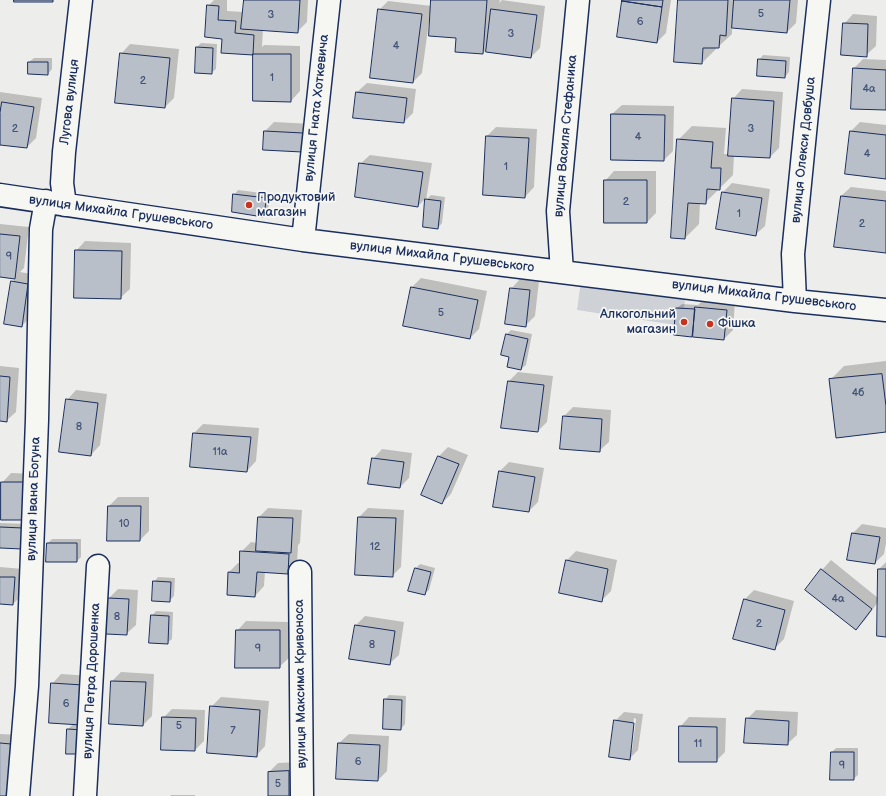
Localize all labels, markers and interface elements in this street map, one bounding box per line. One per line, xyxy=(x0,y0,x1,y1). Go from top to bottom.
house number: 5 xyxy=(758,7,764,21)
house number: 3 xyxy=(268,8,274,22)
house number: 6 xyxy=(637,15,643,29)
house number: 3 xyxy=(508,27,514,41)
street label: вулиця Гната Хоткевича xyxy=(302,34,332,182)
house number: 4 xyxy=(393,39,399,53)
street label: вулиця Василя Стефаника xyxy=(551,54,581,218)
street label: Лугова вулиця xyxy=(57,58,83,146)
house number: 1 xyxy=(270,71,274,85)
house number: 2 xyxy=(140,74,146,88)
street label: вулиця Олекси Довбуша xyxy=(789,76,819,224)
house number: 4а xyxy=(862,82,876,96)
house number: 2 xyxy=(12,122,18,136)
house number: 3 xyxy=(748,122,754,136)
house number: 4 xyxy=(635,130,641,144)
house number: 4 xyxy=(864,147,870,161)
house number: 1 xyxy=(504,160,508,174)
place label: Продуктовий магазин xyxy=(257,190,335,221)
street label: вулиця Михайла Грушевського xyxy=(28,192,214,234)
house number: 2 xyxy=(623,195,629,209)
marker: Продуктовий магазин xyxy=(244,200,254,210)
house number: 1 xyxy=(737,207,741,221)
house number: 2 xyxy=(859,217,865,231)
street label: вулиця Михайла Грушевського xyxy=(349,238,535,276)
house number: 9 xyxy=(6,250,12,264)
street label: вулиця Михайла Грушевського xyxy=(671,277,857,315)
house number: 5 xyxy=(438,306,444,320)
place label: Алкогольний магазин xyxy=(600,307,676,338)
place label: Фішка xyxy=(718,316,756,332)
marker: Алкогольний магазин xyxy=(679,317,689,327)
marker: Фішка xyxy=(705,319,715,329)
house number: 4б xyxy=(852,386,864,400)
house number: 8 xyxy=(76,420,82,434)
street label: вулиця Івана Богуна xyxy=(24,437,44,561)
house number: 11а xyxy=(212,445,228,459)
house number: 10 xyxy=(119,517,129,531)
house number: 12 xyxy=(370,540,380,554)
house number: 4а xyxy=(831,592,845,606)
street label: вулиця Максима Кривоноса xyxy=(292,599,310,769)
street label: вулиця Петра Дорошенка xyxy=(80,602,104,760)
house number: 8 xyxy=(114,610,120,624)
house number: 2 xyxy=(756,617,762,631)
house number: 8 xyxy=(369,638,375,652)
house number: 9 xyxy=(255,642,261,656)
house number: 6 xyxy=(63,697,69,711)
house number: 5 xyxy=(176,719,182,733)
house number: 7 xyxy=(230,724,236,738)
house number: 11 xyxy=(694,737,702,751)
house number: 6 xyxy=(355,755,361,769)
house number: 9 xyxy=(839,759,845,773)
house number: 5 xyxy=(275,777,281,791)

